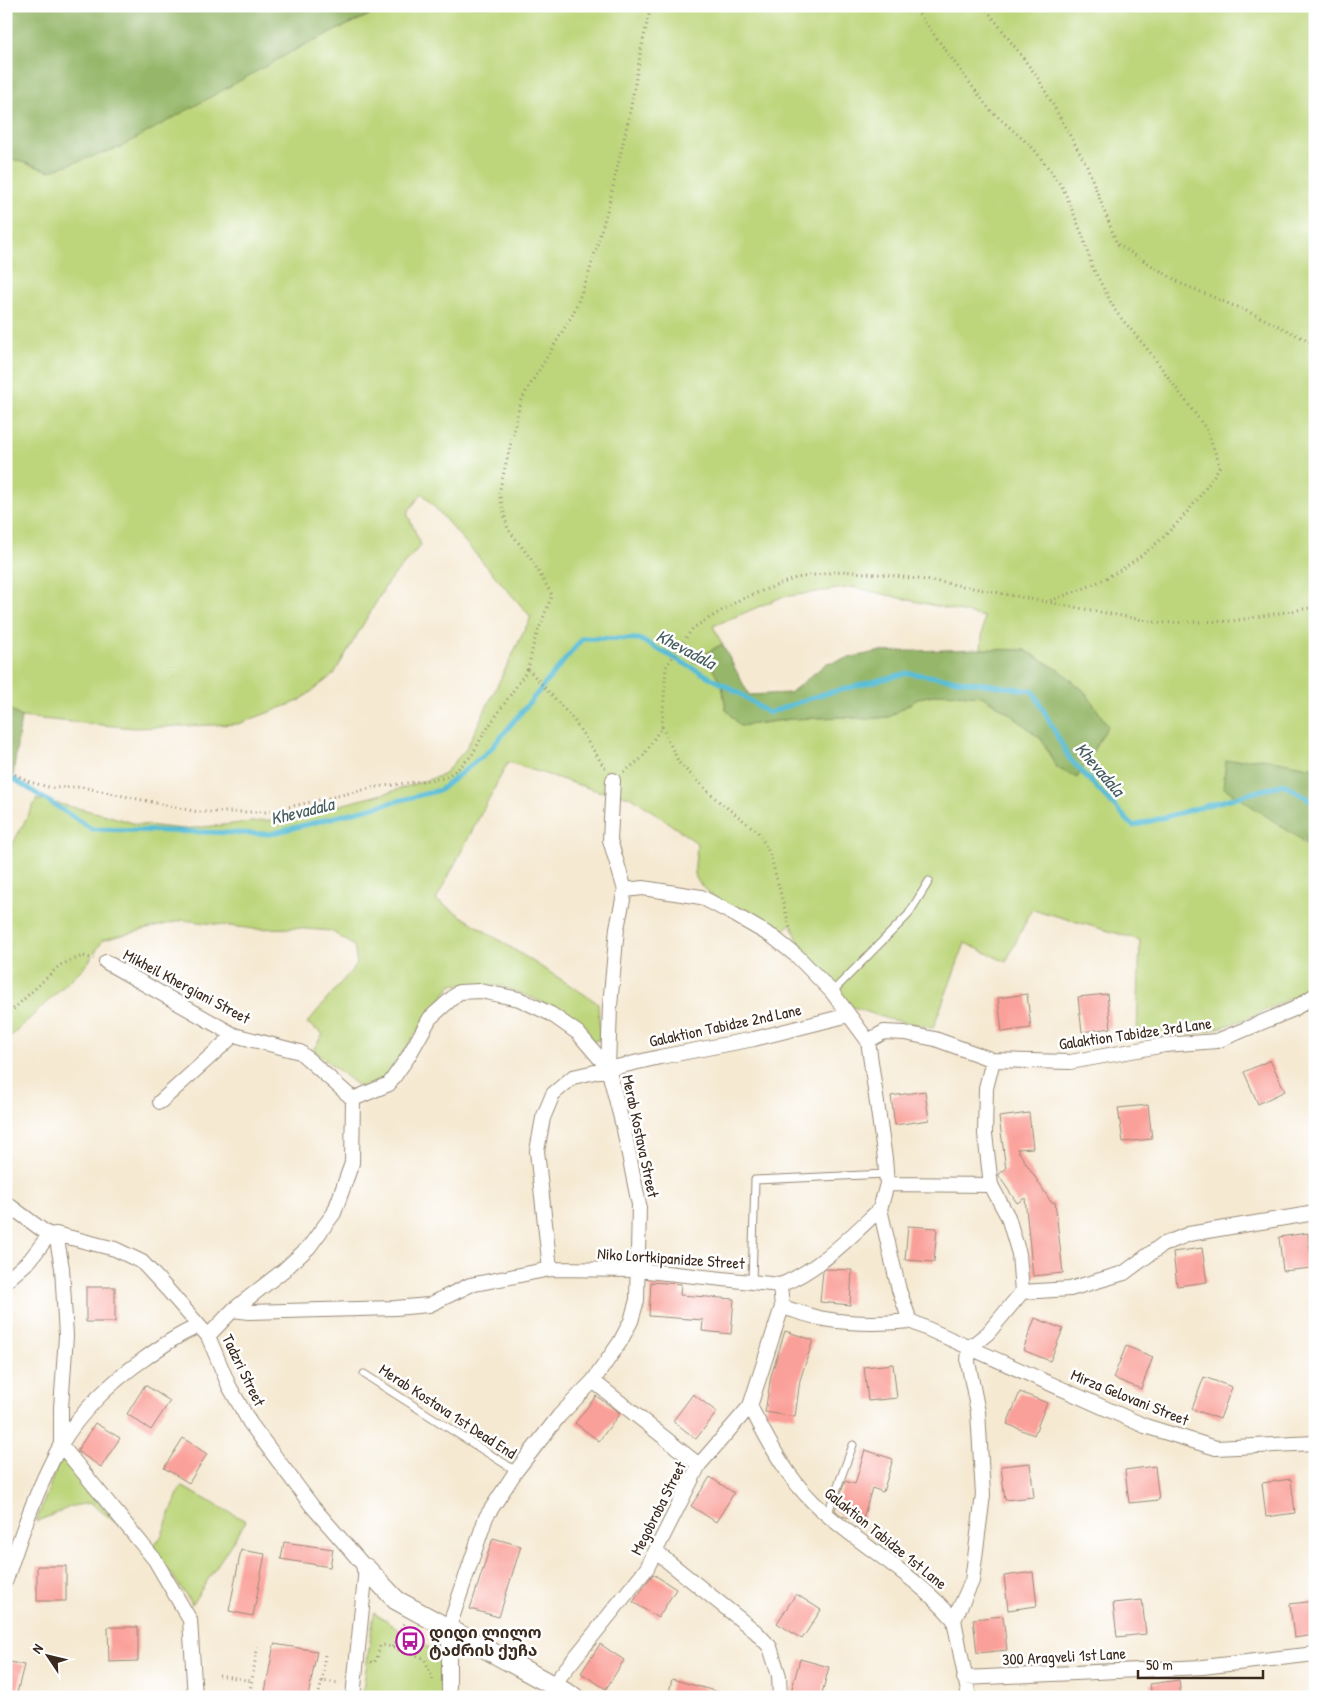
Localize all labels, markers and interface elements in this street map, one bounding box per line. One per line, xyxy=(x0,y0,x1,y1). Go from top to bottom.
water label: Khevadala xyxy=(652,623,722,676)
water label: Khevadala xyxy=(1069,737,1132,803)
water label: Khevadala xyxy=(268,791,338,831)
street label: Mikheil Khergiani Street xyxy=(120,943,255,1029)
street label: Galaktion Tabidze 2nd Lane xyxy=(647,998,804,1052)
street label: Galaktion Tabidze 3rd Lane xyxy=(1057,1011,1213,1055)
street label: Merab Kostava Street xyxy=(617,1073,665,1200)
street label: Niko Lortkipanidze Street xyxy=(597,1242,746,1274)
street label: Tadzri Street xyxy=(217,1330,271,1410)
street label: Merab Kostava 1st Dead End xyxy=(375,1358,521,1464)
street label: Mirza Gelovani Street xyxy=(1068,1363,1193,1431)
street label: Megobroba Street xyxy=(625,1457,691,1559)
street label: Galaktion Tabidze 1st Lane xyxy=(820,1482,952,1595)
place label: დიდი ლილო ტაძრის ქუჩა xyxy=(429,1621,541,1661)
bus stop icon: დიდი ლილო ტაძრის ქუჩა xyxy=(395,1626,425,1656)
north arrow xyxy=(22,1630,72,1680)
text: N xyxy=(27,1639,47,1657)
street label: 300 Aragveli 1st Lane xyxy=(1002,1642,1127,1670)
scale bar xyxy=(1138,1648,1264,1680)
text: 50 m xyxy=(1146,1654,1173,1675)

